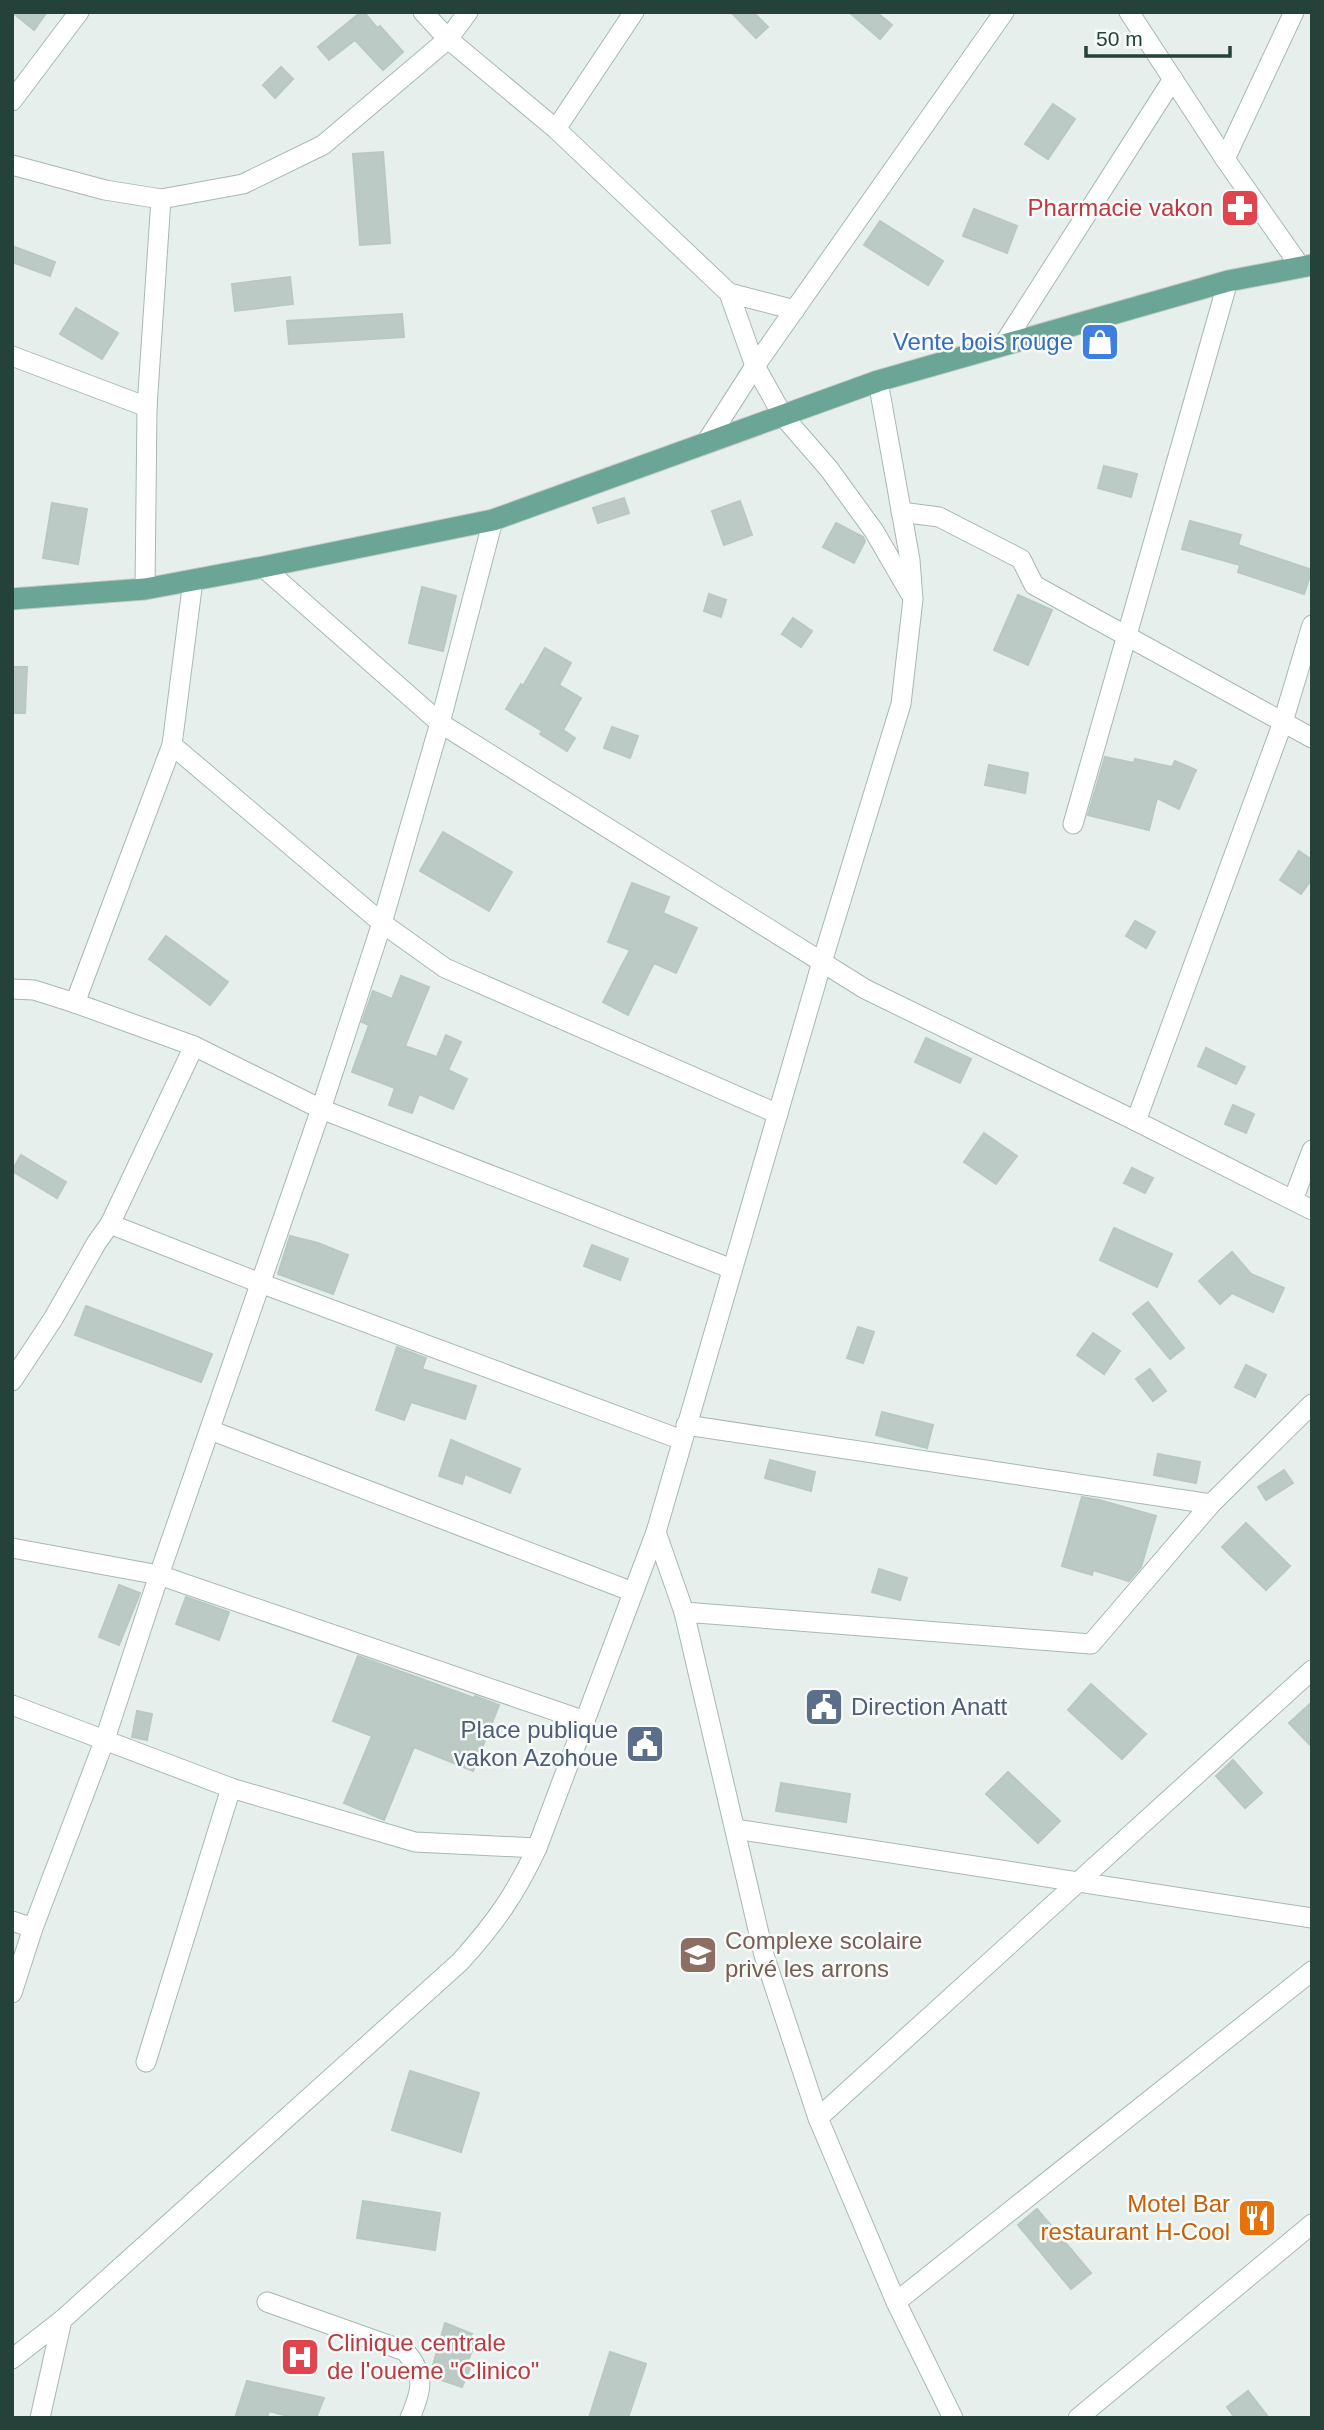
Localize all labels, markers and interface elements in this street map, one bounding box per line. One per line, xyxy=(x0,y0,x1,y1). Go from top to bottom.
scale bar xyxy=(1086,14,1230,58)
text: 50 m xyxy=(1096,27,1143,50)
pharmacy icon: Pharmacie vakon xyxy=(1219,187,1261,229)
place label: Pharmacie vakon xyxy=(1028,194,1213,221)
shop icon: Vente bois rouge xyxy=(1079,321,1121,363)
place label: Vente bois rouge xyxy=(893,328,1073,355)
public building icon: Direction Anatt xyxy=(803,1686,845,1728)
place label: Direction Anatt xyxy=(851,1693,1007,1720)
place label: Place publique vakon Azohoue xyxy=(454,1716,618,1771)
public building icon: Place publique vakon Azohoue xyxy=(624,1723,666,1765)
place label: Complexe scolaire privé les arrons xyxy=(725,1927,922,1982)
school or university icon: Complexe scolaire privé les arrons xyxy=(677,1934,719,1976)
place label: Motel Bar restaurant H-Cool xyxy=(1041,2190,1230,2245)
restaurant icon: Motel Bar restaurant H-Cool xyxy=(1236,2197,1278,2239)
place label: Clinique centrale de l'oueme "Clinico" xyxy=(327,2329,539,2384)
hospital icon: Clinique centrale de l'oueme "Clinico" xyxy=(279,2336,321,2378)

